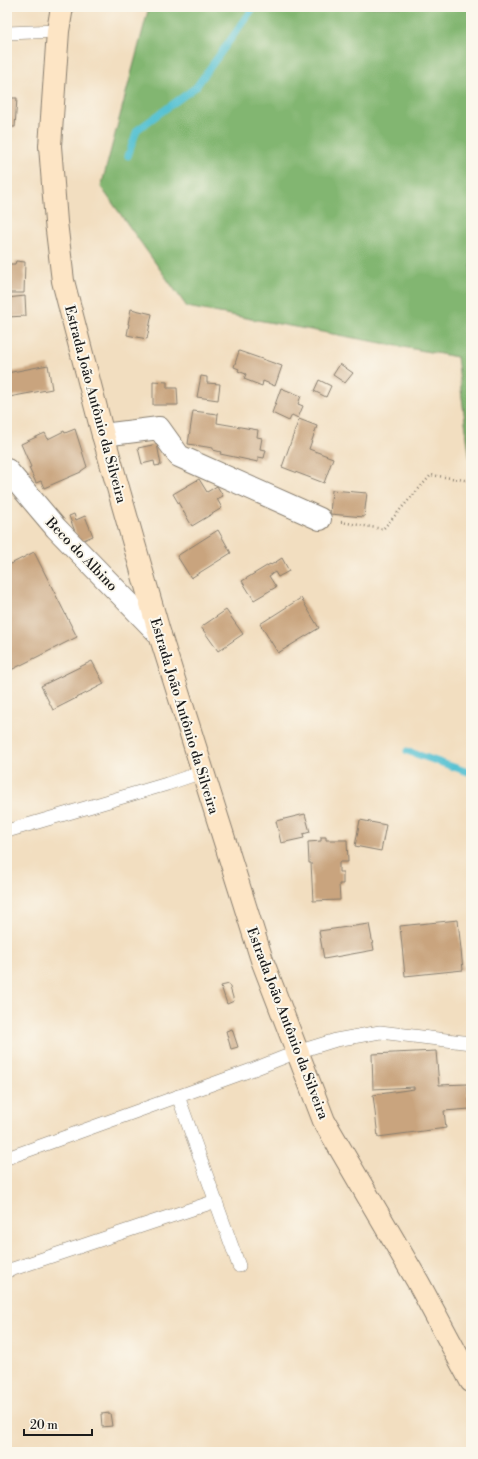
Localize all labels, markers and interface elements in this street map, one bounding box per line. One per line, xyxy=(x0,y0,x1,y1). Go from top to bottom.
street label: Estrada João Antônio da Silveira xyxy=(60,303,130,506)
street label: Beco do Albino xyxy=(41,513,121,596)
street label: Estrada João Antônio da Silveira xyxy=(146,616,223,817)
street label: Estrada João Antônio da Silveira xyxy=(242,925,332,1123)
scale bar xyxy=(24,1411,92,1437)
text: 20 m xyxy=(30,1418,58,1433)

